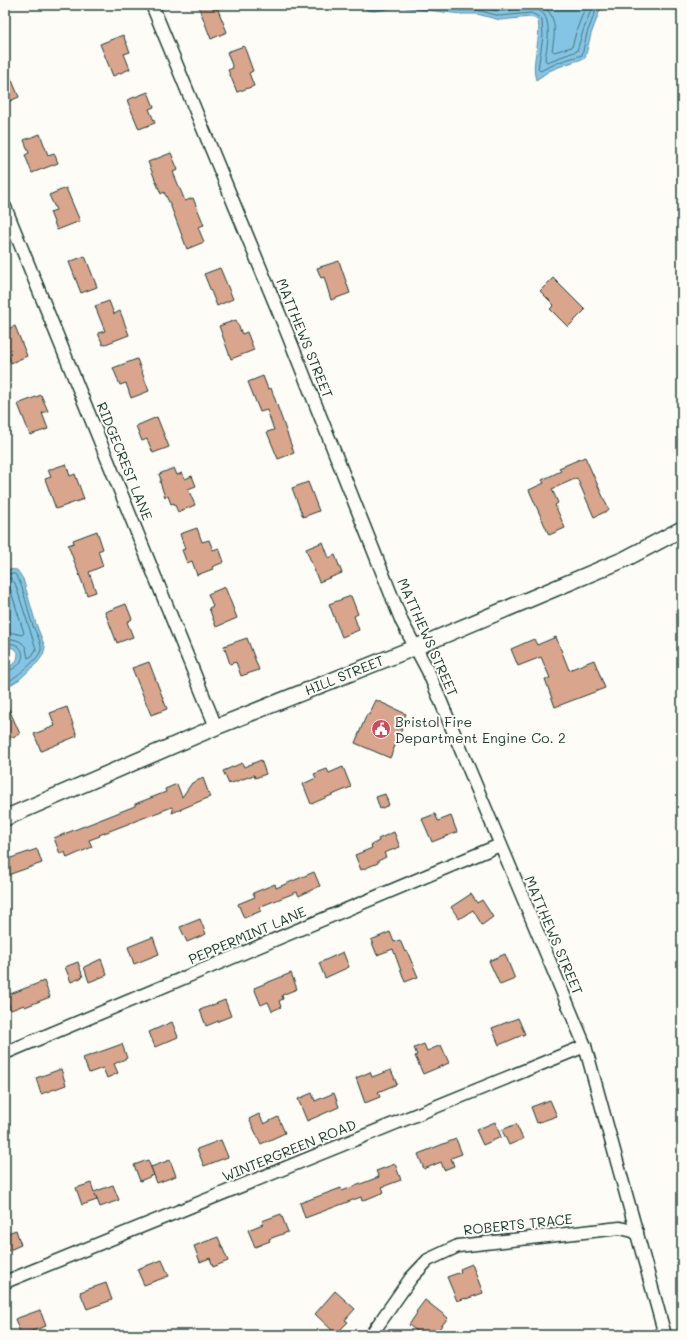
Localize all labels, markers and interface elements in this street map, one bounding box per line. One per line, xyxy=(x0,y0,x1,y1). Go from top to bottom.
street label: MATTHEWS STREET xyxy=(272,275,338,401)
street label: RIDGECREST LANE xyxy=(93,399,157,523)
street label: MATTHEWS STREET xyxy=(393,575,463,699)
street label: HILL STREET xyxy=(302,650,387,700)
place label: Bristol Fire Department Engine Co. 2 xyxy=(395,712,566,747)
public building icon: Bristol Fire Department Engine Co. 2 xyxy=(370,718,392,740)
street label: MATTHEWS STREET xyxy=(520,873,588,998)
street label: PEPPERMINT LANE xyxy=(185,902,309,968)
street label: WINTERGREEN ROAD xyxy=(219,1114,359,1186)
street label: ROBERTS TRACE xyxy=(463,1209,573,1239)

